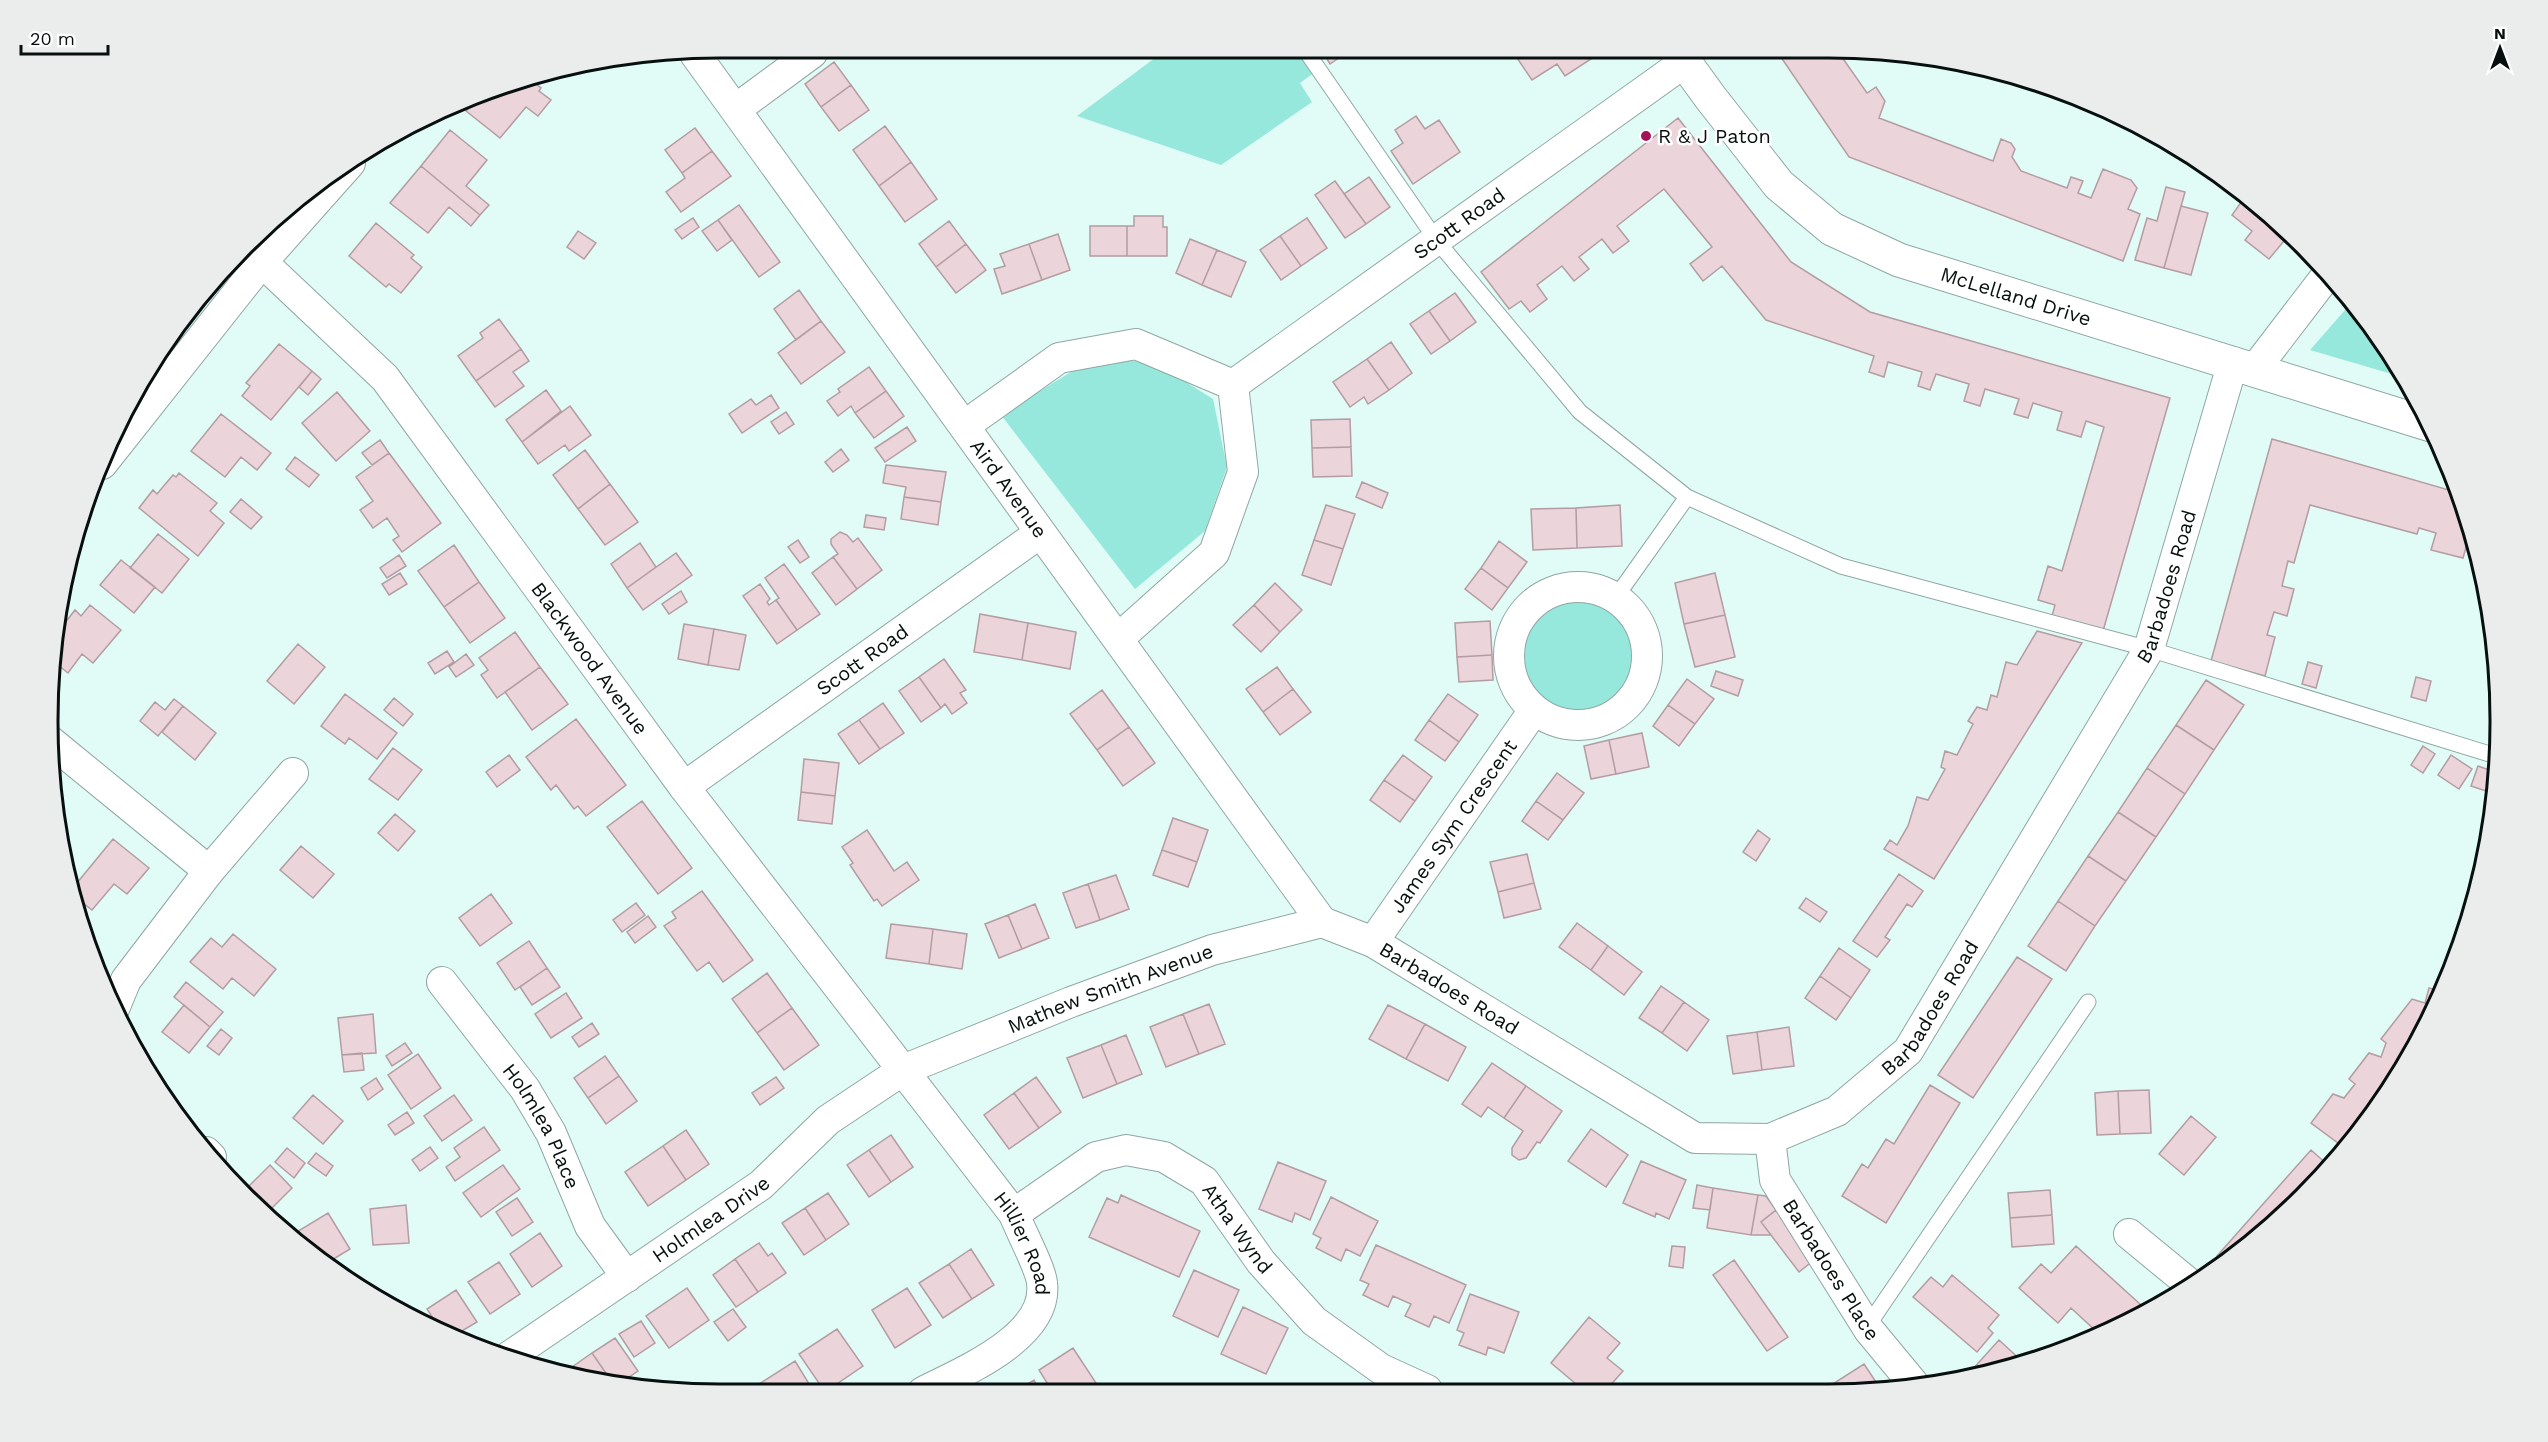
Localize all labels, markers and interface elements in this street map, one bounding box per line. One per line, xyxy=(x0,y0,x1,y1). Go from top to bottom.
scale bar xyxy=(21,18,108,56)
north arrow xyxy=(2470,18,2530,78)
text: N xyxy=(2494,24,2506,43)
text: 20 m xyxy=(30,28,75,49)
place label: R & J Paton xyxy=(1658,124,1771,148)
marker: R & J Paton xyxy=(1639,129,1653,143)
street label: Scott Road xyxy=(1409,182,1510,264)
street label: McLelland Drive xyxy=(1938,262,2094,331)
street label: Aird Avenue xyxy=(965,435,1052,542)
street label: Barbadoes Road xyxy=(2131,507,2201,668)
street label: Blackwood Avenue xyxy=(526,577,653,739)
street label: Scott Road xyxy=(812,619,913,701)
street label: James Sym Crescent xyxy=(1385,734,1522,918)
street label: Barbadoes Road xyxy=(1876,936,1984,1081)
street label: Barbadoes Road xyxy=(1375,937,1523,1040)
street label: Mathew Smith Avenue xyxy=(1004,939,1216,1038)
street label: Holmlea Place xyxy=(498,1059,585,1192)
street label: Holmlea Drive xyxy=(648,1171,775,1268)
street label: Atha Wynd xyxy=(1197,1179,1278,1279)
street label: Hillier Road xyxy=(989,1186,1054,1295)
street label: Barbadoes Place xyxy=(1778,1194,1885,1345)

